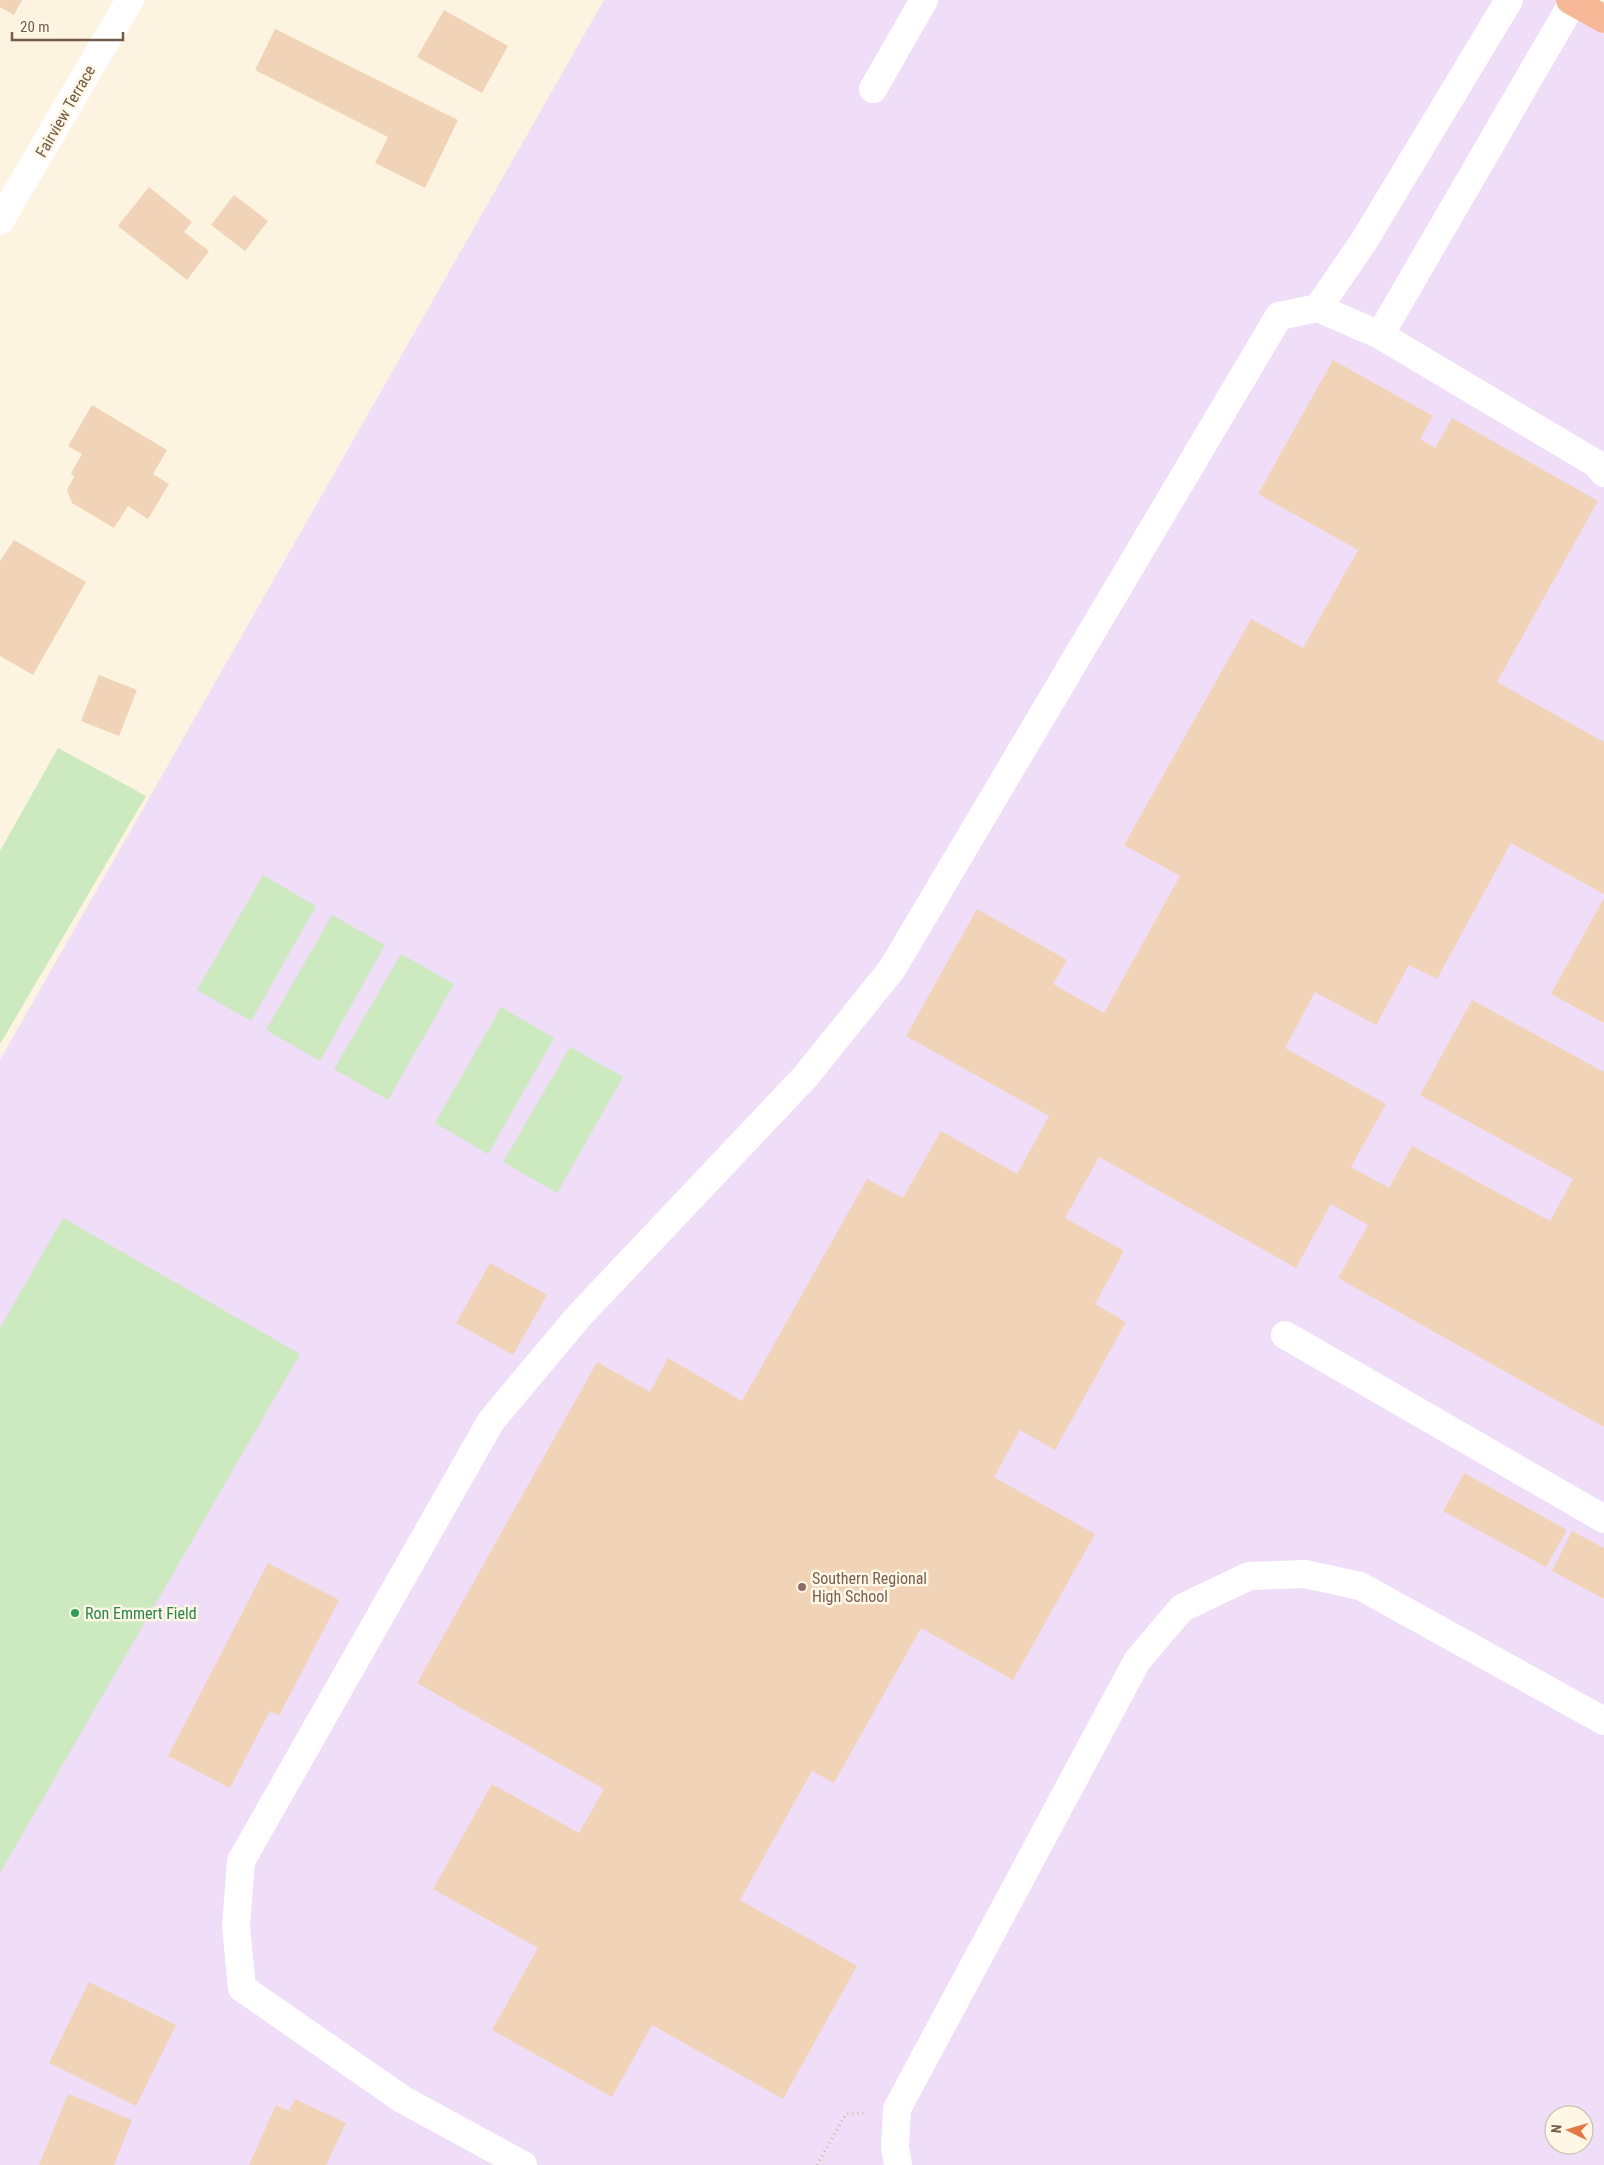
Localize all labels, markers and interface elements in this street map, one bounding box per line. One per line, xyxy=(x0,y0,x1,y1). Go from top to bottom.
scale bar xyxy=(12,10,124,42)
text: 20 m xyxy=(20,18,50,36)
street label: Fairview Terrace xyxy=(32,62,99,160)
place label: Southern Regional High School xyxy=(812,1569,927,1606)
marker: Southern Regional High School xyxy=(796,1581,808,1593)
place label: Ron Emmert Field xyxy=(85,1604,197,1623)
marker: Ron Emmert Field xyxy=(69,1607,81,1619)
north arrow xyxy=(1544,2105,1594,2155)
text: N xyxy=(1548,2124,1564,2134)

